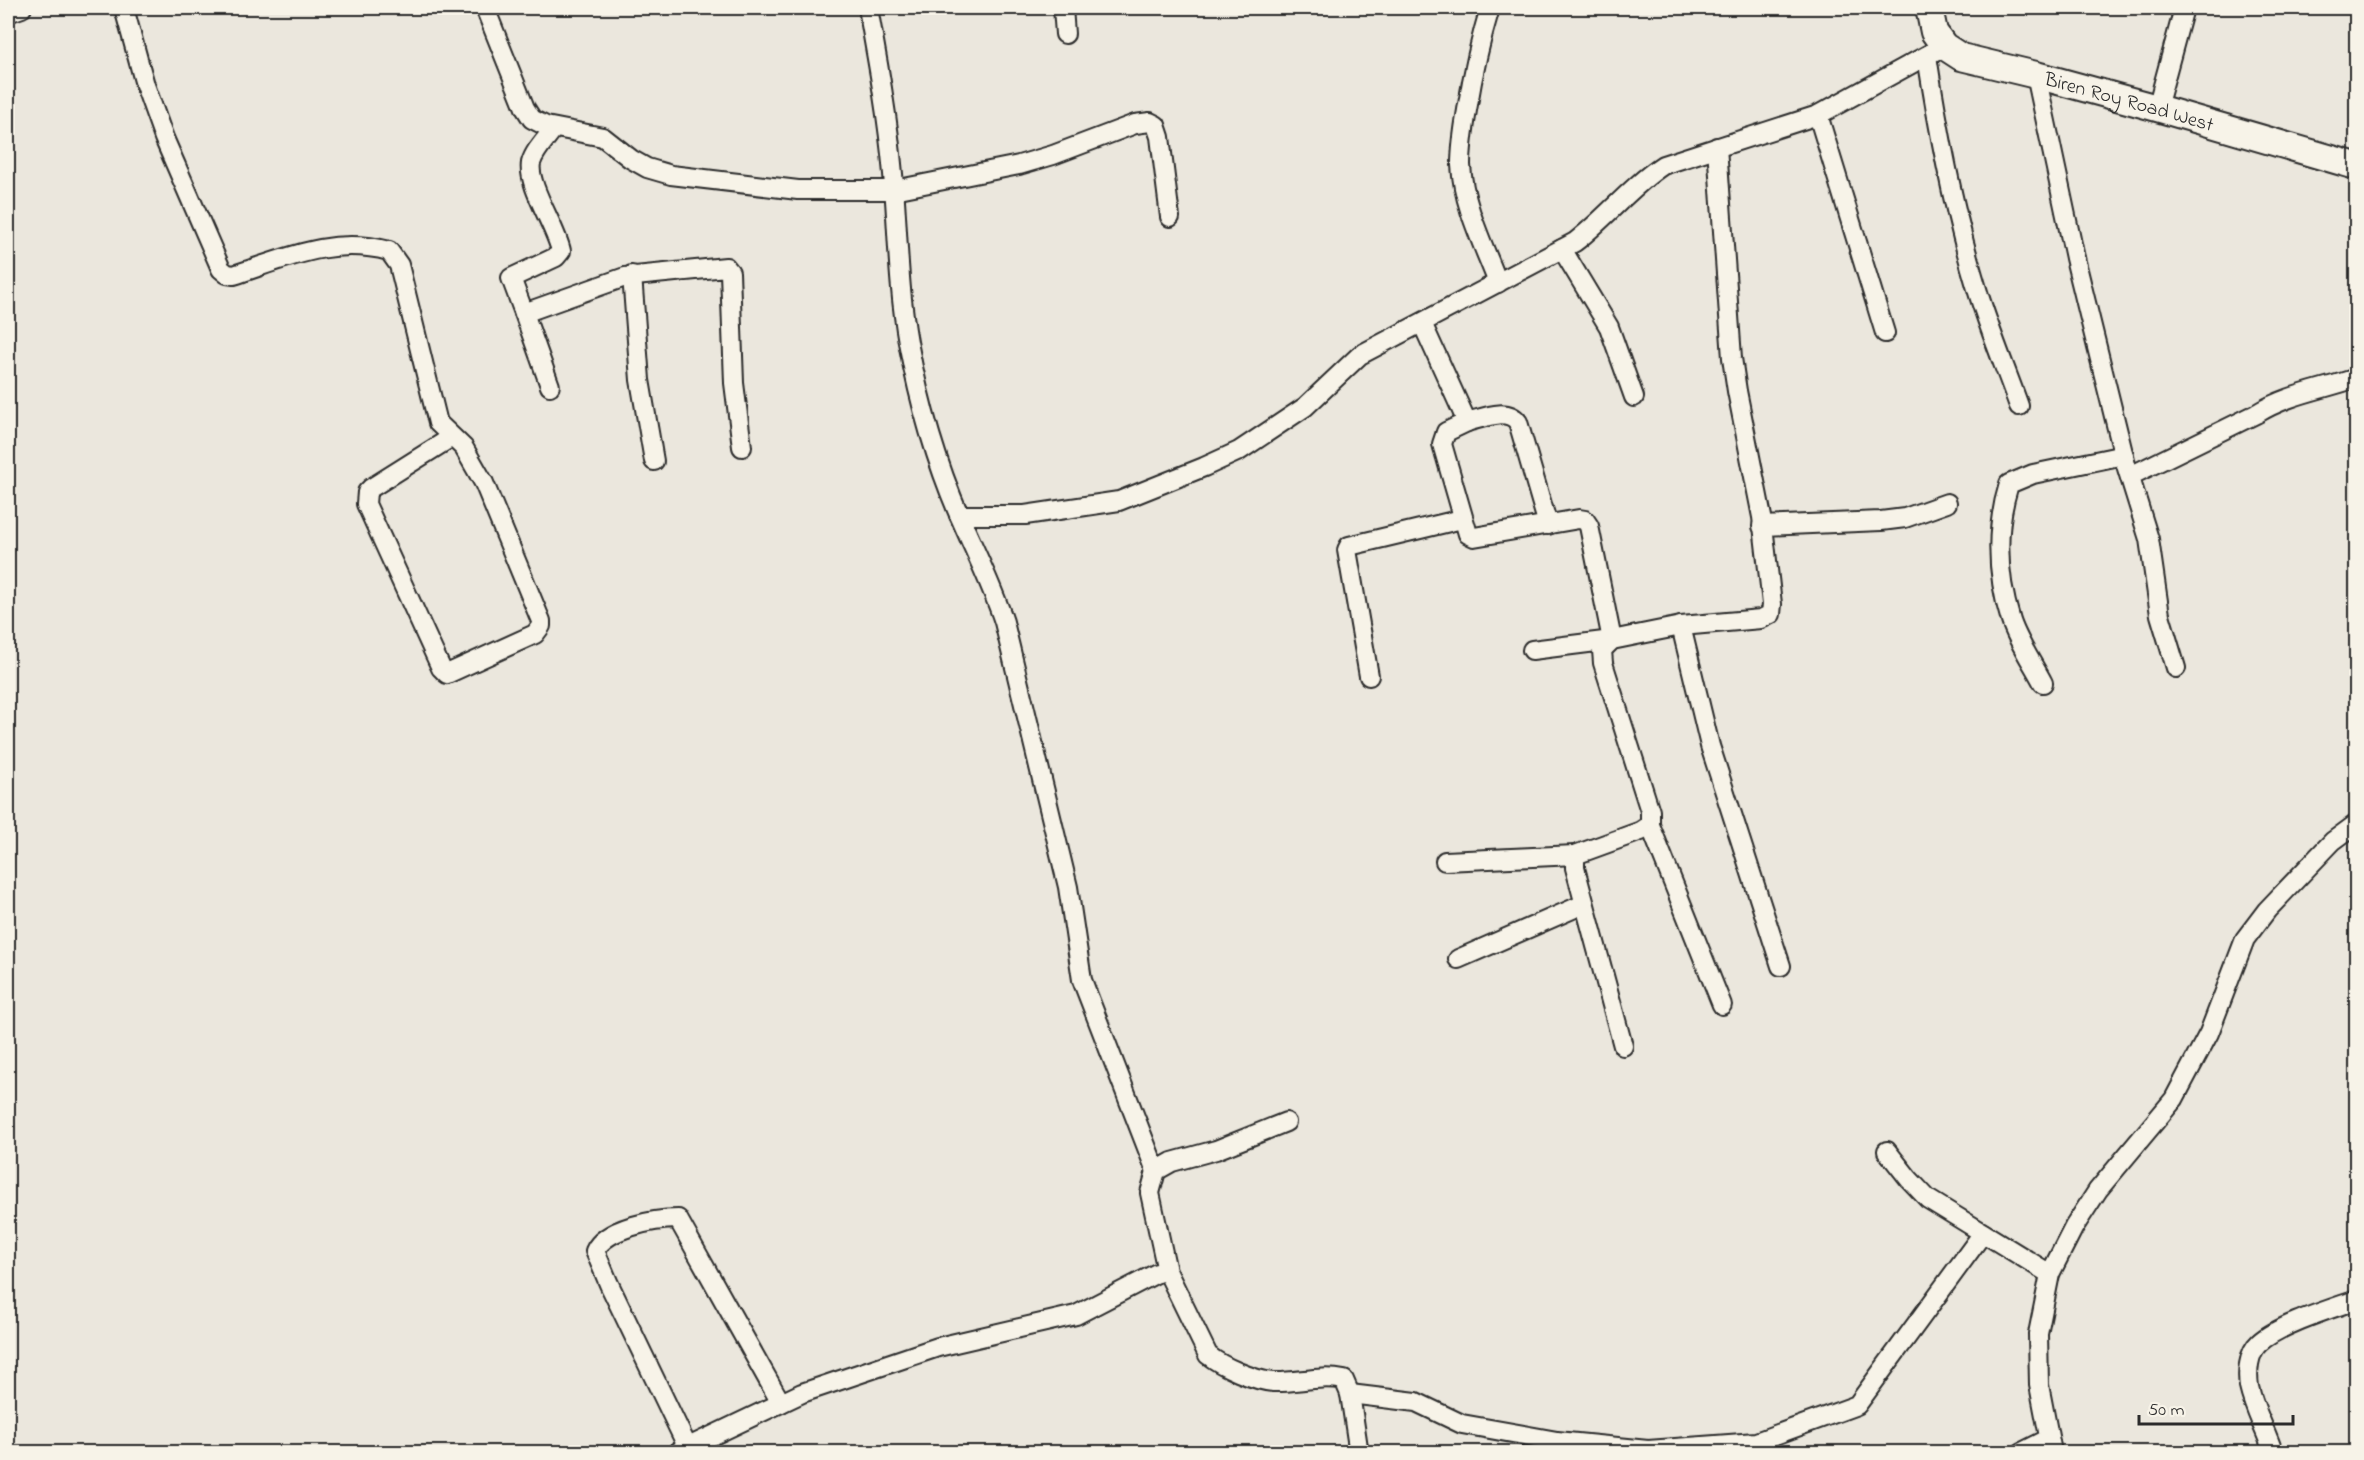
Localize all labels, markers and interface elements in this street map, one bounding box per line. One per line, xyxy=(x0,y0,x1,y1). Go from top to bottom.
street label: Biren Roy Road West xyxy=(2040,66,2217,141)
scale bar xyxy=(2139,1388,2294,1426)
text: 50 m xyxy=(2148,1398,2185,1424)

